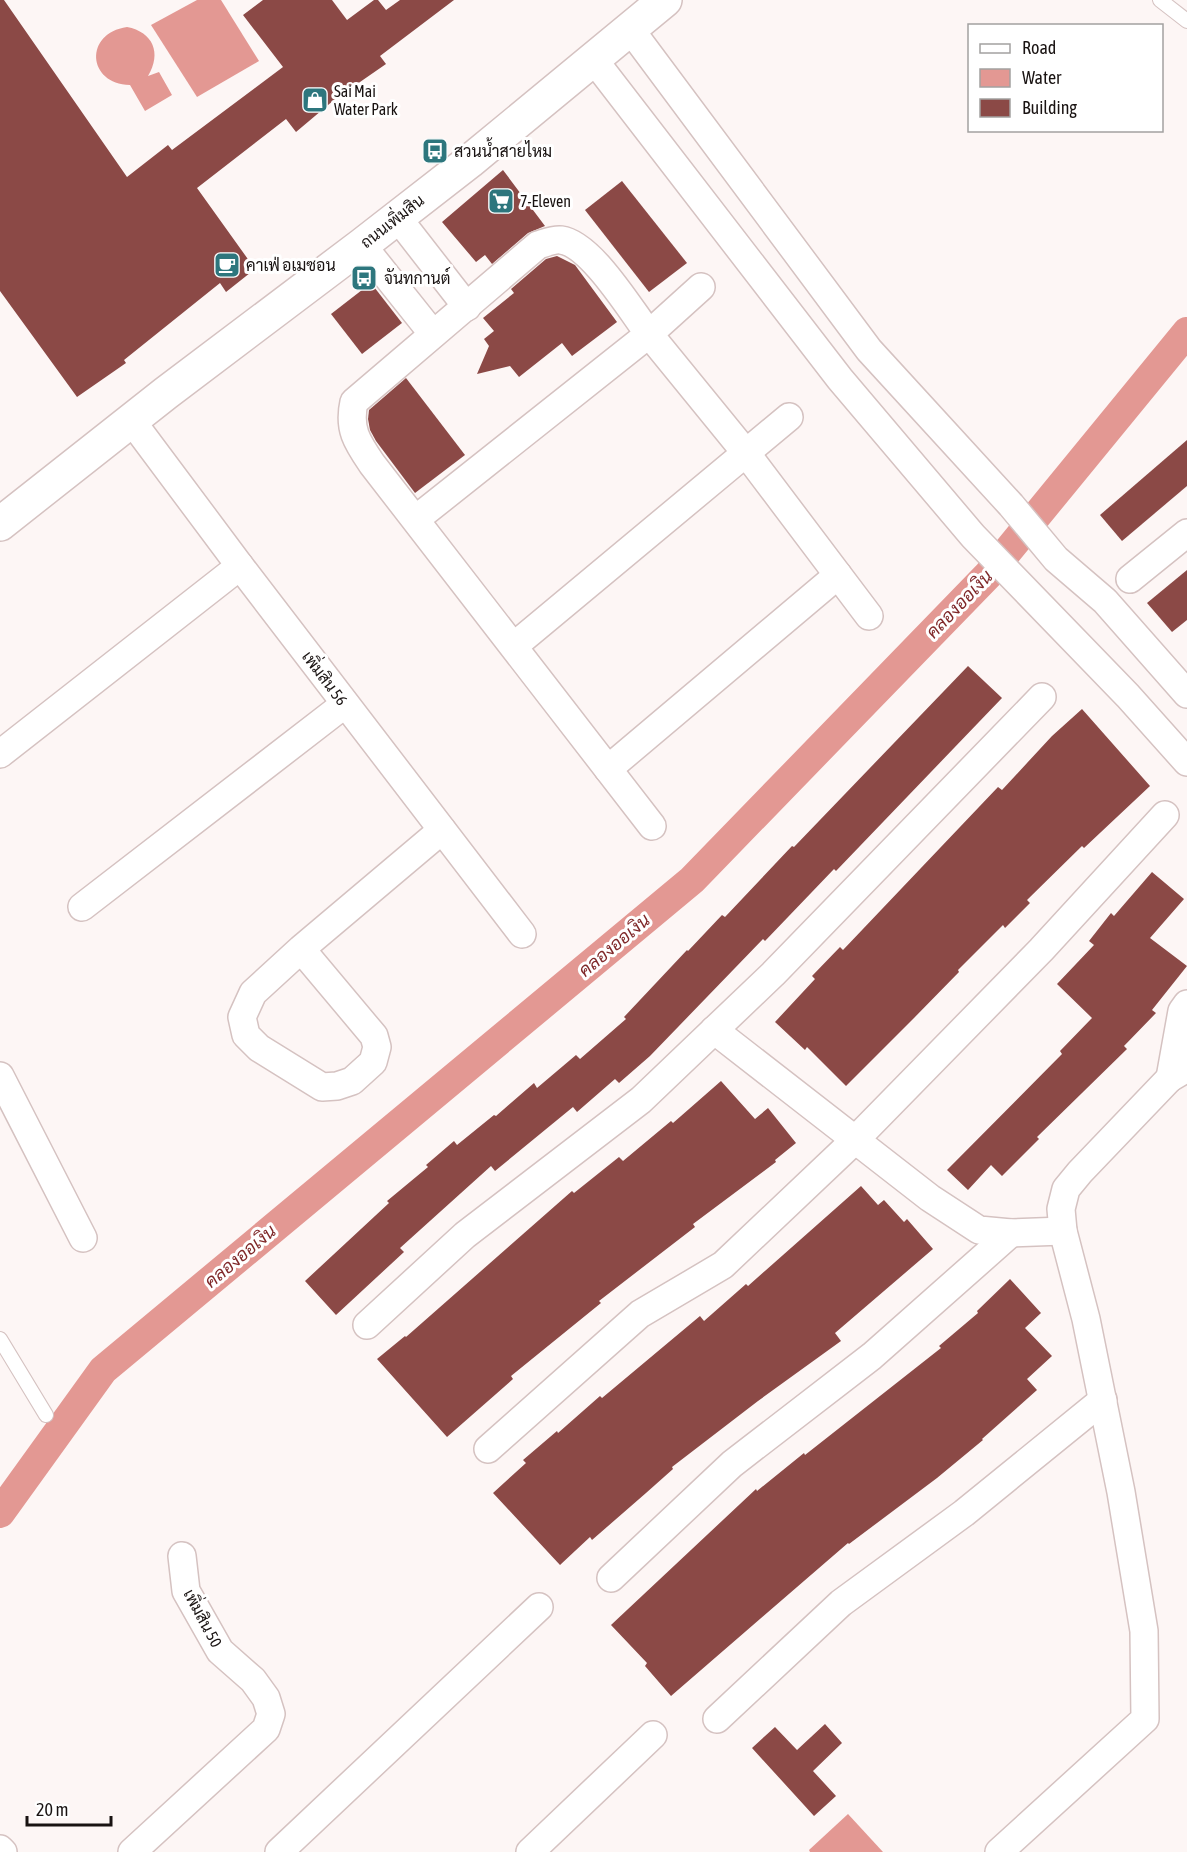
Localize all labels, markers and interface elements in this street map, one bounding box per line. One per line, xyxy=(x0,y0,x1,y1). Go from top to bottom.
legend xyxy=(968,24,1163,132)
text: Road xyxy=(1022,37,1056,58)
text: Water xyxy=(1022,67,1062,88)
place label: Sai Mai Water Park xyxy=(334,82,398,118)
shop icon: Sai Mai Water Park xyxy=(300,85,330,115)
text: Building xyxy=(1022,97,1077,118)
bus stop icon: สวนน้ำสายไหม xyxy=(420,136,450,166)
place label: สวนน้ำสายไหม xyxy=(454,137,552,160)
supermarket icon: 7-Eleven xyxy=(486,186,516,216)
street label: ถนนเพิ่มสิน xyxy=(354,187,427,251)
place label: 7-Eleven xyxy=(520,192,571,210)
cafe icon: คาเฟ่ อเมซอน xyxy=(212,250,242,280)
place label: คาเฟ่ อเมซอน xyxy=(246,256,336,274)
bus stop icon: จันทกานต์ xyxy=(349,263,379,293)
place label: จันทกานต์ xyxy=(384,266,450,287)
water label: คลองออเงิน xyxy=(921,565,997,642)
street label: เพิ่มสิน 56 xyxy=(299,645,355,709)
water label: คลองออเงิน xyxy=(574,909,654,981)
water label: คลองออเงิน xyxy=(200,1220,280,1292)
street label: เพิ่มสิน 50 xyxy=(180,1584,230,1650)
scale bar xyxy=(27,1789,111,1827)
text: 20 m xyxy=(36,1799,68,1820)

